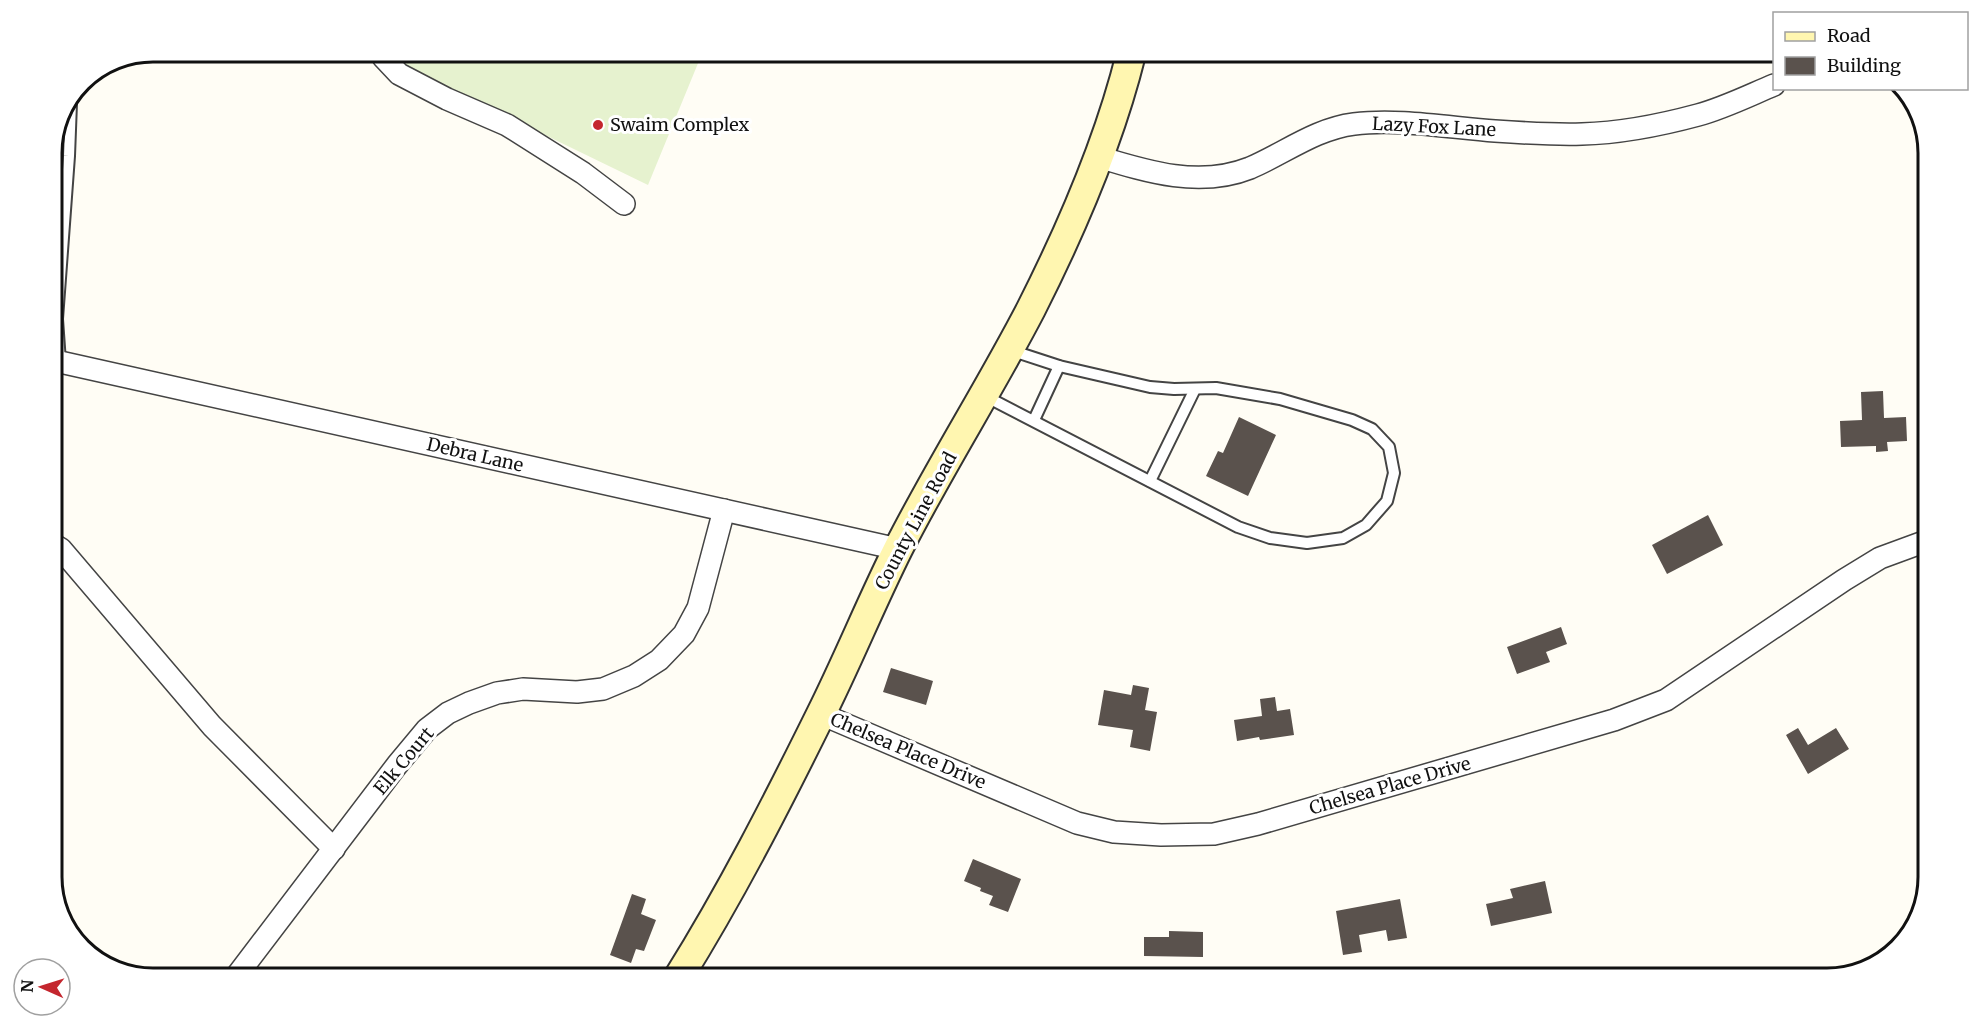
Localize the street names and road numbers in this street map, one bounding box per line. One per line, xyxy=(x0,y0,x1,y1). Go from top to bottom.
street label: Lazy Fox Lane xyxy=(1371,112,1497,141)
street label: Debra Lane xyxy=(425,432,526,477)
street label: County Line Road xyxy=(870,448,962,594)
street label: Chelsea Place Drive xyxy=(827,707,989,794)
street label: Elk Court xyxy=(369,722,439,799)
street label: Chelsea Place Drive xyxy=(1307,751,1473,820)

